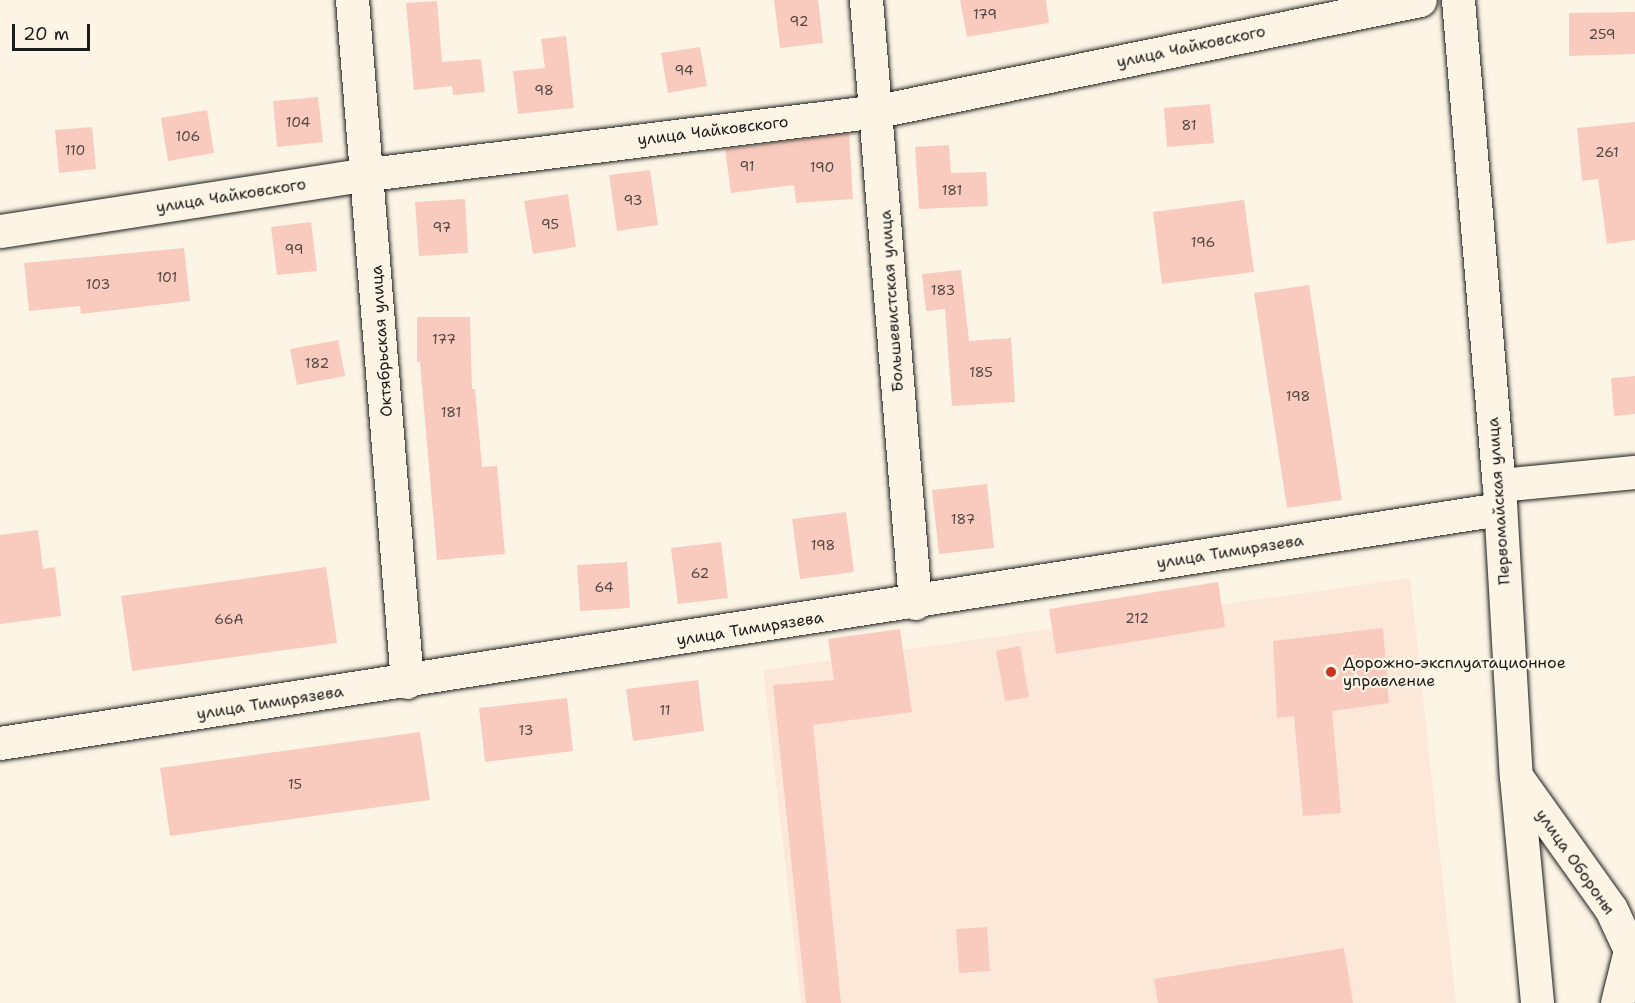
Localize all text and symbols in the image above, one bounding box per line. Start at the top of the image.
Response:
house number: 179 [973,6,997,22]
scale bar [15,12,93,50]
house number: 92 [790,13,808,29]
text: 20 m [23,22,69,46]
street label: улица Чайковского [1115,22,1267,72]
house number: 259 [1588,26,1616,42]
house number: 94 [674,62,694,78]
house number: 98 [534,82,554,98]
street label: улица Чайковского [637,112,789,150]
house number: 104 [286,114,310,130]
house number: 81 [1181,117,1197,133]
house number: 106 [176,128,200,144]
house number: 110 [65,142,85,158]
house number: 261 [1595,144,1619,160]
house number: 91 [739,158,755,174]
house number: 190 [810,159,834,175]
street label: улица Чайковского [155,175,307,217]
house number: 181 [942,182,962,198]
house number: 93 [624,192,642,208]
street label: Большевистская улица [876,209,908,393]
house number: 95 [541,216,559,232]
house number: 97 [433,219,451,235]
house number: 196 [1191,234,1215,250]
house number: 99 [284,241,304,257]
street label: Октябрьская улица [367,264,397,418]
house number: 101 [157,269,177,285]
house number: 103 [86,276,110,292]
house number: 183 [931,282,955,298]
house number: 177 [432,331,456,347]
house number: 182 [305,355,329,371]
house number: 185 [969,364,993,380]
house number: 198 [1286,388,1310,404]
house number: 181 [441,404,461,420]
street label: Первомайская улица [1484,417,1514,585]
house number: 187 [951,511,975,527]
street label: улица Тимирязева [1155,531,1305,573]
house number: 198 [811,537,835,553]
house number: 62 [691,565,709,581]
house number: 64 [594,579,614,595]
street label: улица Тимирязева [675,608,825,650]
house number: 212 [1125,610,1149,626]
house number: 66А [214,611,244,627]
place label: Дорожно-эксплуатационное управление [1343,653,1566,691]
marker: Дорожно-эксплуатационное управление [1324,665,1338,679]
street label: улица Тимирязева [195,682,345,724]
house number: 11 [659,702,671,718]
house number: 13 [519,722,533,738]
house number: 15 [288,776,302,792]
street label: улица Обороны [1531,806,1619,918]

